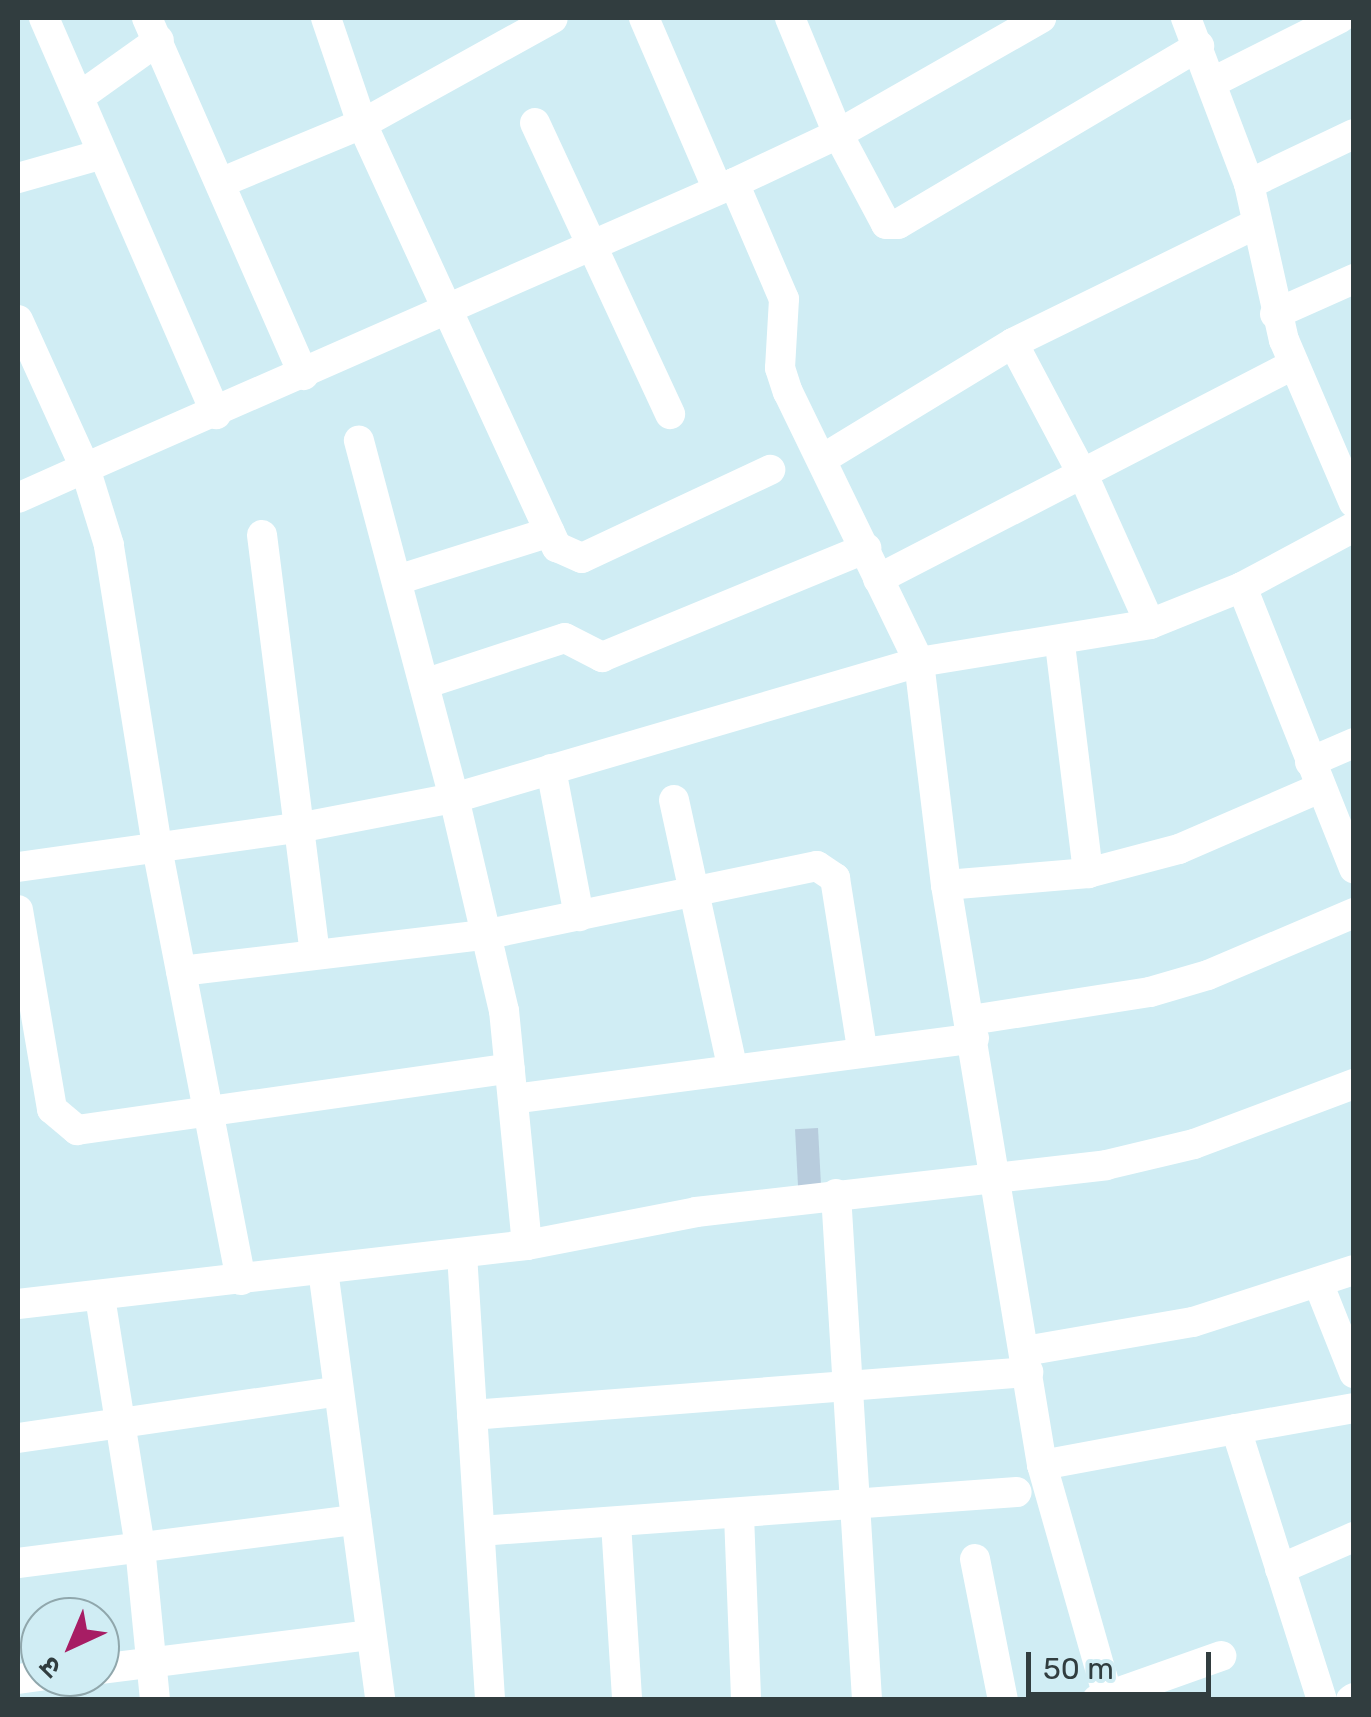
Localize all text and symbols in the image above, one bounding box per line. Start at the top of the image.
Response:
north arrow [20,1597,120,1697]
scale bar [1031,1632,1216,1694]
text: उ [33,1650,68,1685]
text: 50 m [1043,1651,1114,1687]

